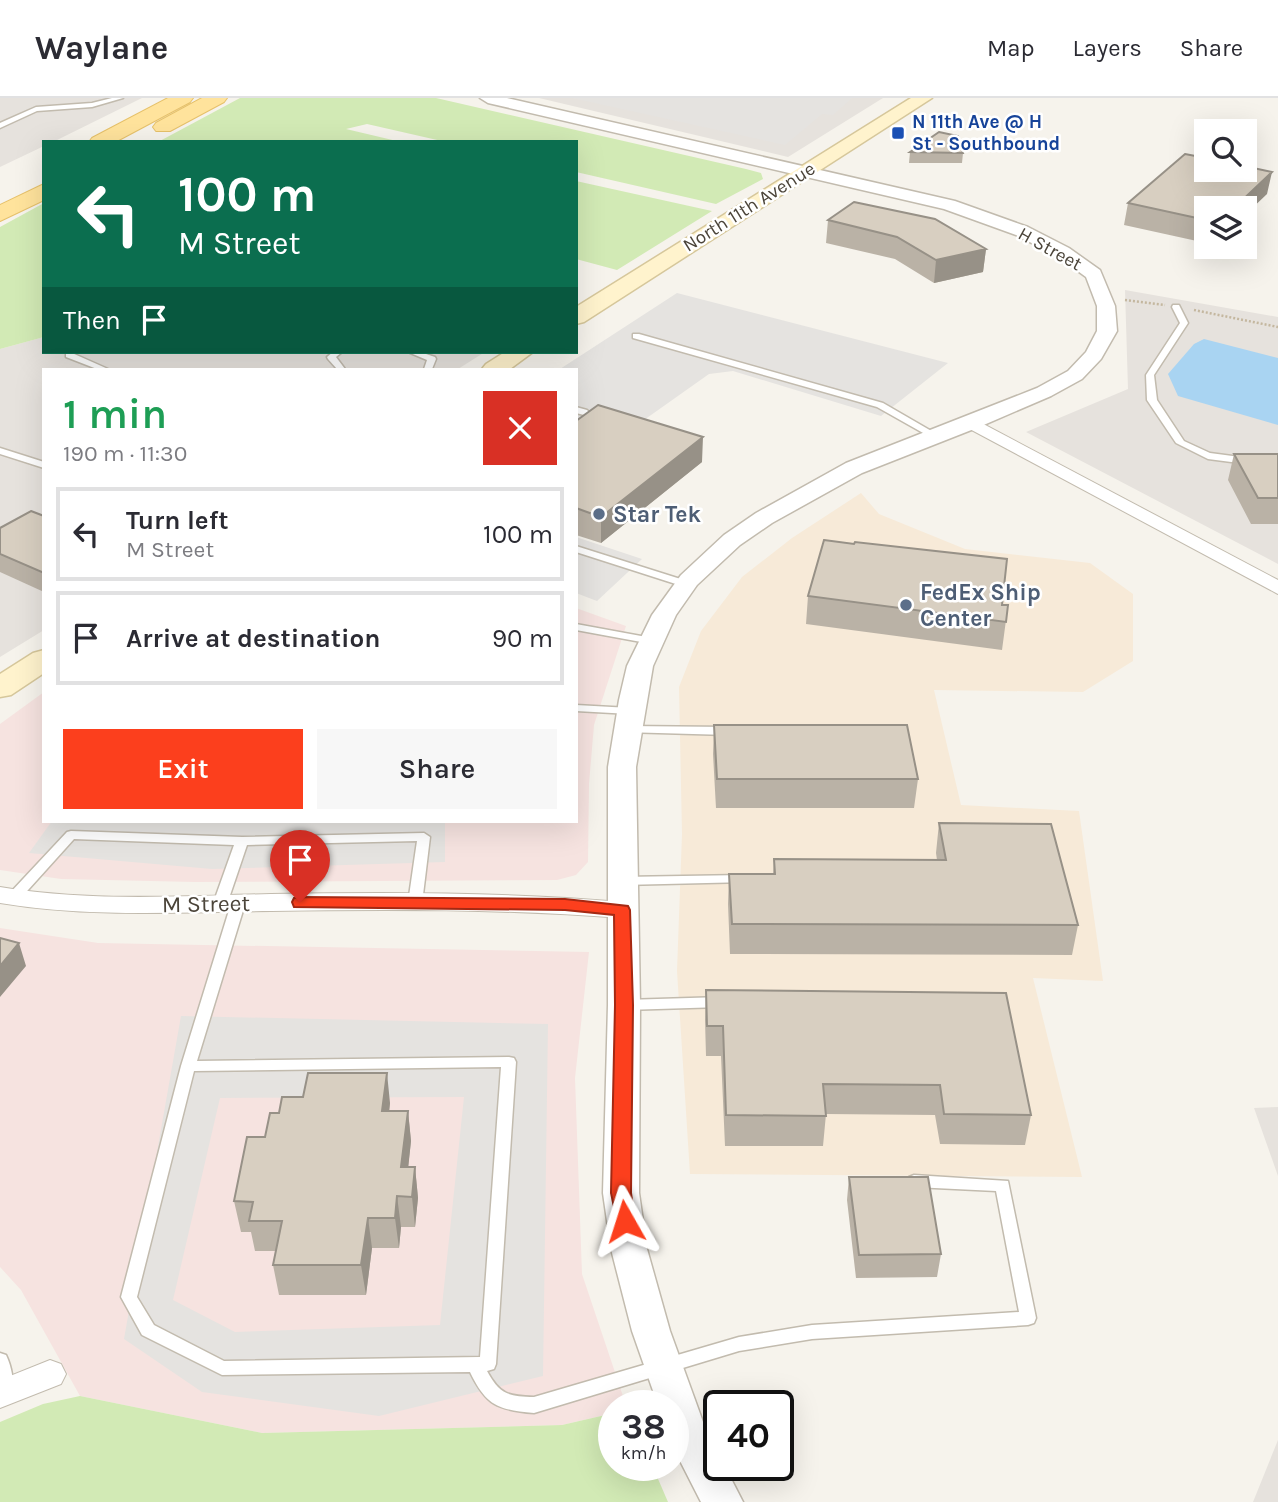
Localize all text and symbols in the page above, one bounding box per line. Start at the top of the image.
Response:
text: Waylane [35,29,168,67]
text: Map [987,34,1035,62]
text: Layers [1073,34,1142,62]
text: Share [1180,34,1243,62]
place label: N 11th Ave @ H St - Southbound [912,111,1060,155]
map controls [1194,119,1257,259]
button: search [1194,119,1257,182]
marker: N 11th Ave @ H St - Southbound [890,125,906,141]
street label: North 11th Avenue [679,158,819,256]
text: 100 m [178,166,316,223]
icon: left [63,168,154,259]
button: layers [1194,196,1257,259]
street label: H Street [1014,223,1086,275]
text: M Street [178,225,301,262]
icon: arrive [135,301,173,339]
text: Then [63,305,121,336]
text: 1 min [63,389,167,439]
button: close [483,391,557,465]
text: 190 m · 11:30 [63,440,187,467]
place label: Star Tek [613,501,702,528]
text: Turn left [126,505,228,536]
marker: Star Tek [591,506,607,522]
icon: left [67,515,105,553]
text: 100 m [483,519,553,550]
text: M Street [126,536,214,563]
place label: FedEx Ship Center [920,579,1041,632]
marker: FedEx Ship Center [898,597,914,613]
icon: arrive [67,619,105,657]
text: Arrive at destination [126,623,380,654]
text: 90 m [492,623,553,654]
button: Exit [63,729,303,809]
button: Share [317,729,557,809]
pin [270,830,330,902]
icon: arrive [281,841,319,879]
street label: M Street [162,890,251,918]
position arrow [588,1184,662,1258]
speed limit sign: 40 [703,1390,794,1481]
text: 38 [621,1406,666,1447]
text: km/h [621,1442,666,1464]

